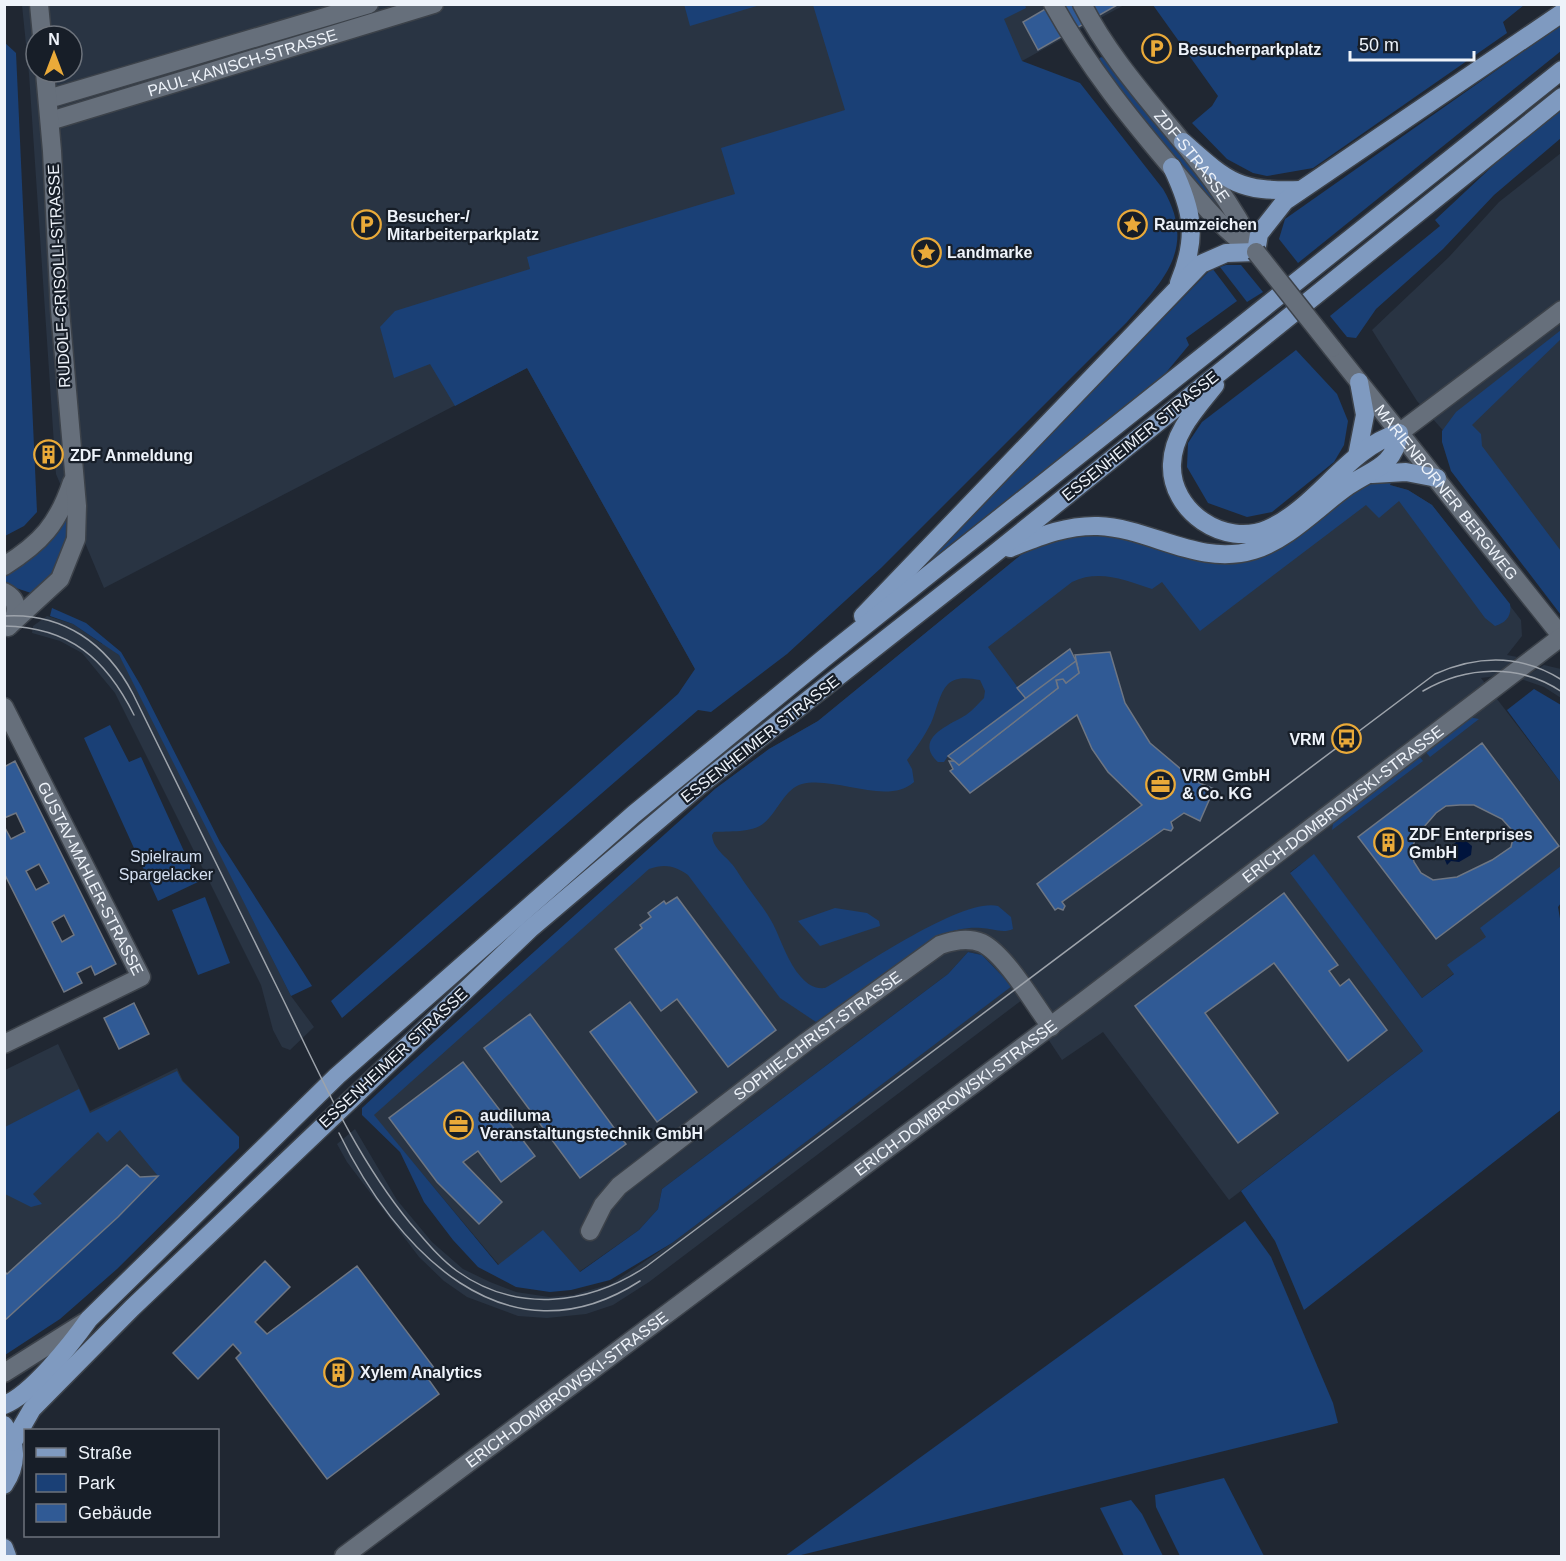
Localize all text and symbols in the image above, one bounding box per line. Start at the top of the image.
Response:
north arrow [24,24,84,84]
scale bar [1350,24,1474,62]
street label: PAUL-KANISCH-STRASSE [146,26,339,99]
text: N [48,31,60,48]
parking icon: Besucherparkplatz [1141,33,1173,65]
text: 50 m [1359,35,1399,55]
place label: Besucherparkplatz [1178,41,1321,58]
street label: ZDF-STRASSE [1151,107,1233,205]
street label: RUDOLF-CRISOLLI-STRASSE [45,164,73,388]
place label: Besucher-/ Mitarbeiterparkplatz [387,208,539,243]
place icon: Raumzeichen [1117,208,1149,240]
parking icon: Besucher-/ Mitarbeiterparkplatz [350,209,382,241]
place label: Raumzeichen [1154,216,1257,233]
place icon: Landmarke [910,236,942,268]
place label: Landmarke [947,244,1032,261]
street label: ESSENHEIMER STRASSE [1059,368,1221,504]
street label: MARIENBORNER BERGWEG [1372,401,1521,583]
building icon: ZDF Anmeldung [33,439,65,471]
place label: ZDF Anmeldung [70,447,193,464]
street label: ESSENHEIMER STRASSE [678,672,842,806]
street label: ERICH-DOMBROWSKI-STRASSE [1239,722,1446,886]
bus stop icon: VRM [1330,723,1362,755]
place label: VRM [1289,731,1325,748]
place label: VRM GmbH & Co. KG [1182,767,1270,802]
office icon: VRM GmbH & Co. KG [1145,768,1177,800]
street label: GUSTAV-MAHLER-STRASSE [35,779,147,978]
place label: ZDF Enterprises GmbH [1409,826,1533,861]
building icon: ZDF Enterprises GmbH [1372,827,1404,859]
park label: Spielraum Spargelacker [119,848,214,883]
street label: SOPHIE-CHRIST-STRASSE [730,967,904,1103]
street label: ESSENHEIMER STRASSE [316,985,470,1131]
street label: ERICH-DOMBROWSKI-STRASSE [851,1016,1060,1179]
place label: audiluma Veranstaltungstechnik GmbH [480,1107,703,1142]
office icon: audiluma Veranstaltungstechnik GmbH [443,1108,475,1140]
street label: ERICH-DOMBROWSKI-STRASSE [462,1308,671,1470]
building icon: Xylem Analytics [323,1356,355,1388]
place label: Xylem Analytics [360,1364,482,1381]
legend [24,1429,219,1537]
text: Straße [78,1443,132,1463]
text: Park [78,1473,116,1493]
text: Gebäude [78,1503,152,1523]

